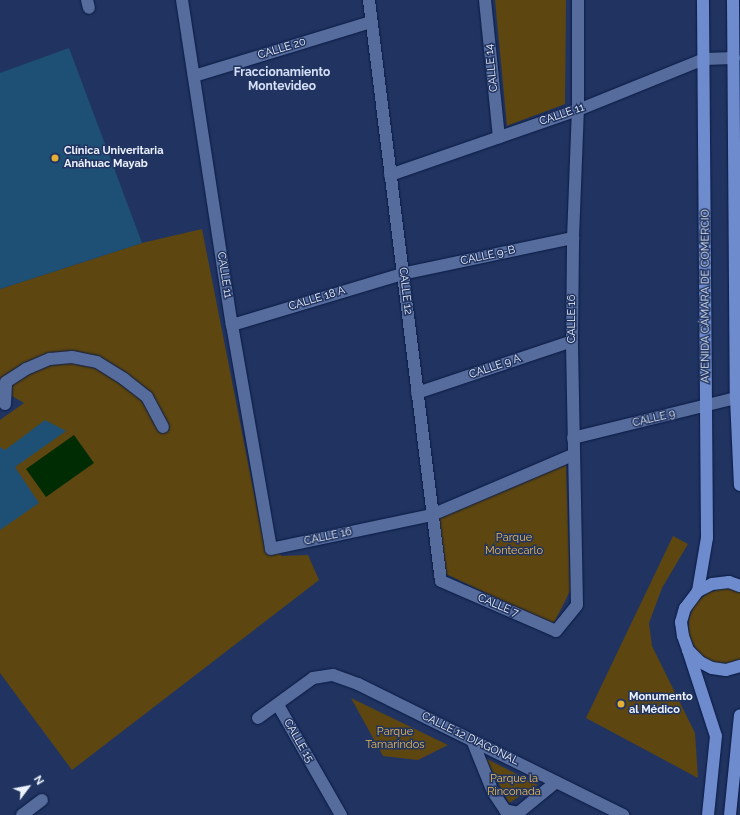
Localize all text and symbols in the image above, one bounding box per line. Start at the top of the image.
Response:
street label: CALLE 20 [256,35,308,63]
street label: CALLE 14 [483,43,501,93]
district label: Fraccionamiento Montevideo [234,66,330,94]
street label: CALLE 11 [538,101,586,129]
place label: Clínica Univeritaria Anáhuac Mayab [64,145,163,171]
marker: Clínica Univeritaria Anáhuac Mayab [49,152,61,164]
street label: AVENIDA CÁMARA DE COMERCIO [699,209,713,383]
street label: CALLE 9-B [459,244,517,268]
street label: CALLE 11 [214,251,234,299]
street label: CALLE 12 [396,267,414,315]
street label: CALLE 18 A [287,284,347,314]
street label: CALLE 16 [565,295,579,343]
street label: CALLE 9 A [467,352,523,382]
street label: CALLE 9 [631,408,677,430]
street label: CALLE 16 [303,525,353,549]
park label: Parque Montecarlo [485,532,543,558]
street label: CALLE 7 [476,592,520,620]
place label: Monumento al Médico [629,691,693,717]
marker: Monumento al Médico [616,699,626,709]
street label: CALLE 12 DIAGONAL [419,710,521,768]
street label: CALLE 15 [280,717,316,765]
park label: Parque Tamarindos [365,726,425,752]
north arrow [8,767,48,807]
text: N [31,773,46,787]
park label: Parque la Rinconada [487,773,541,799]

